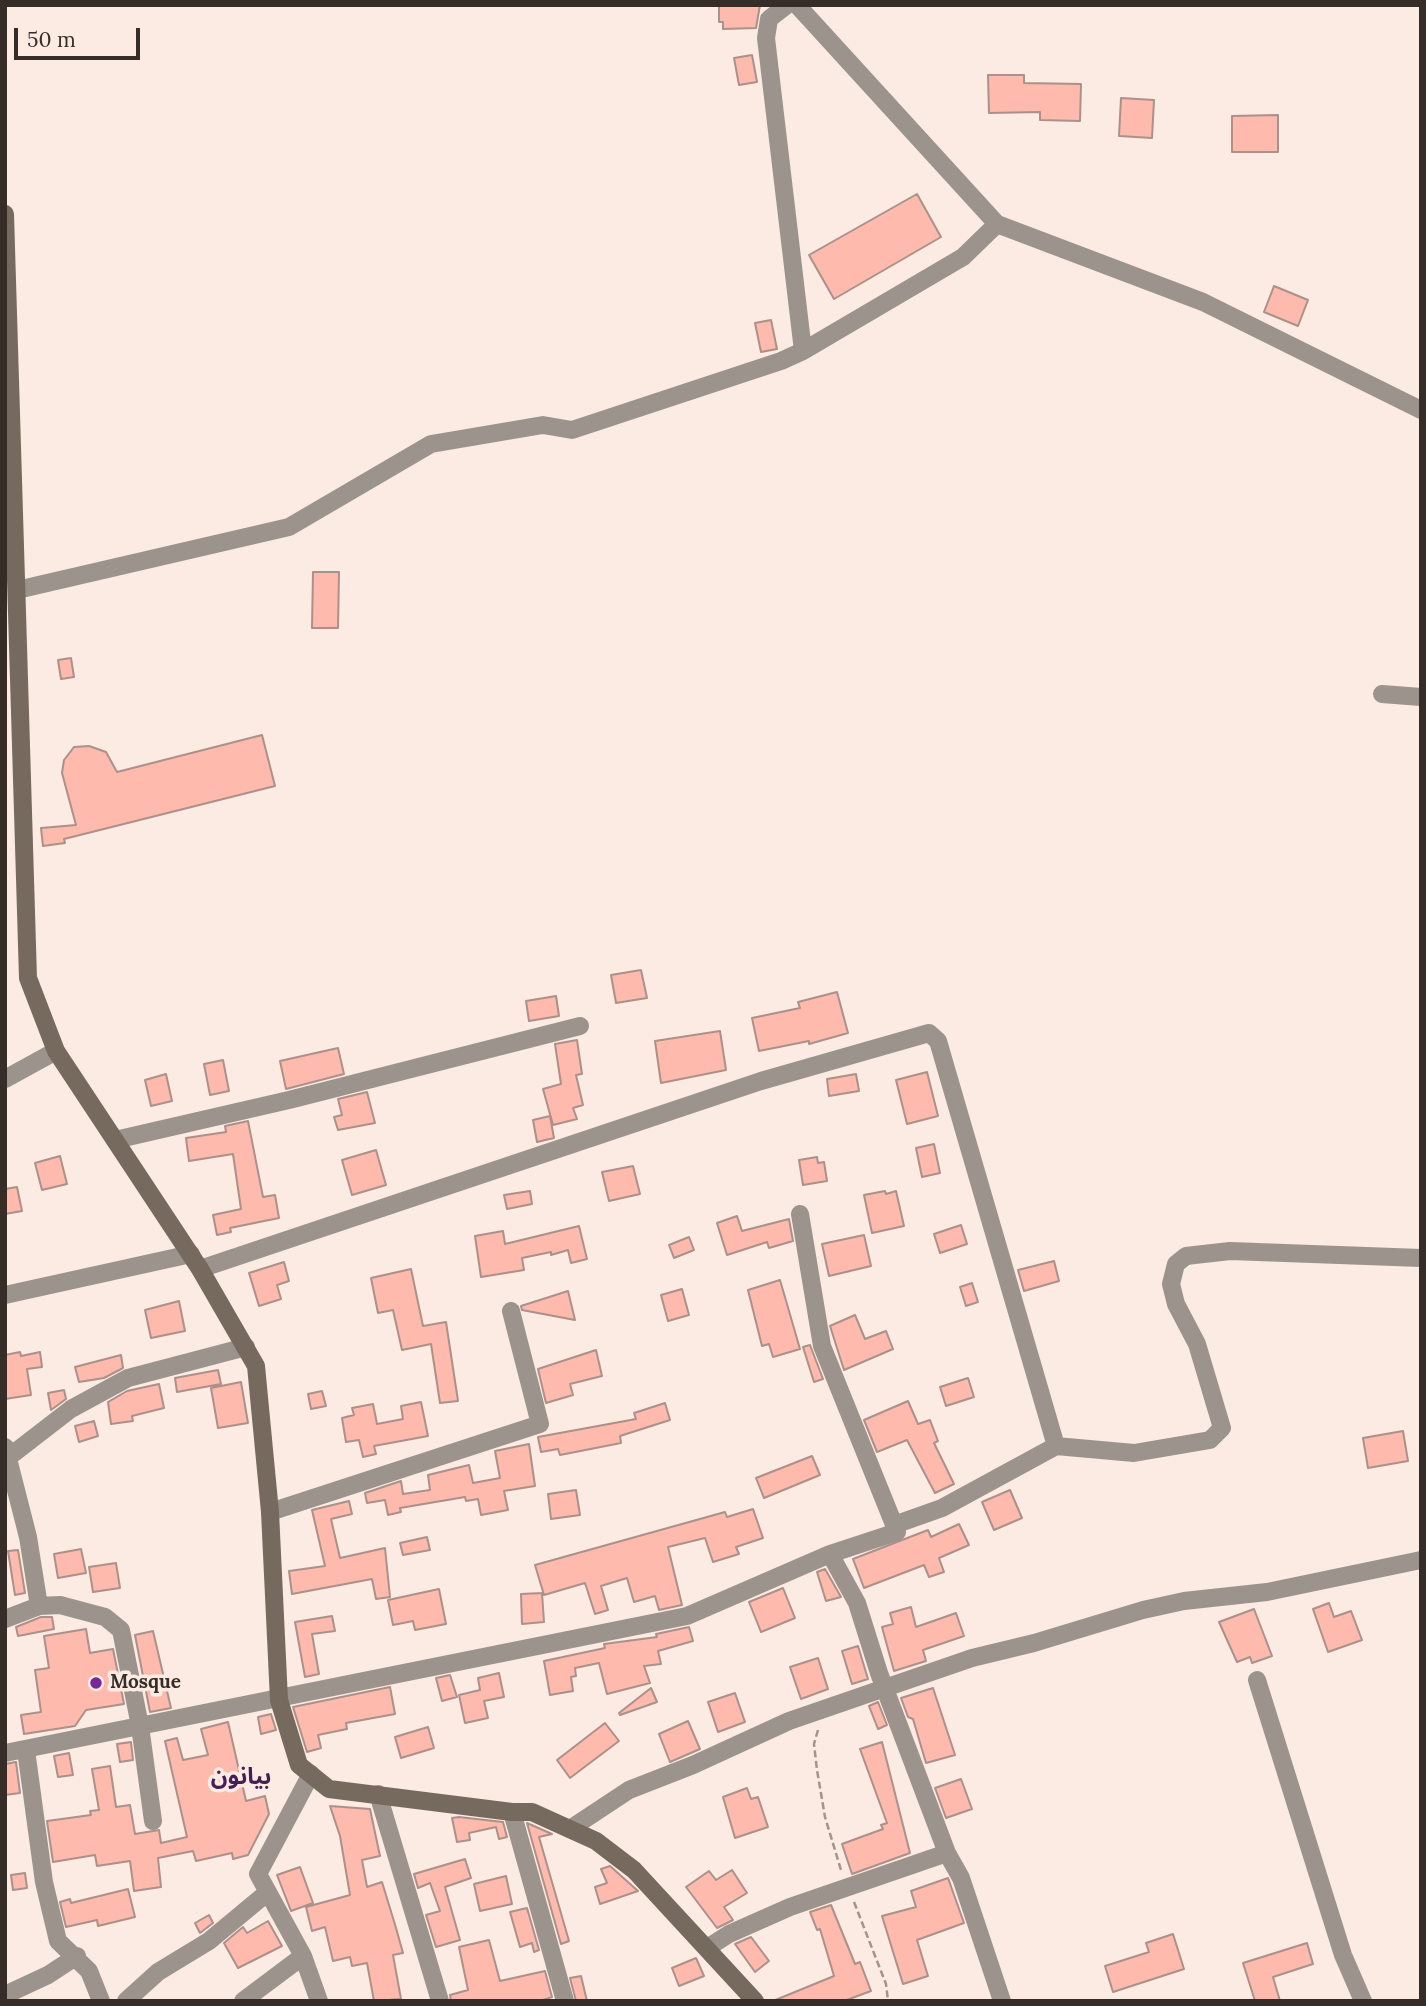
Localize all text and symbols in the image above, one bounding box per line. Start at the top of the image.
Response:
scale bar [18,14,144,58]
text: 50 m [27,26,76,53]
place label: Mosque [110,1672,181,1694]
marker: Mosque [88,1675,104,1691]
district label: بيانون [211,1763,271,1791]

